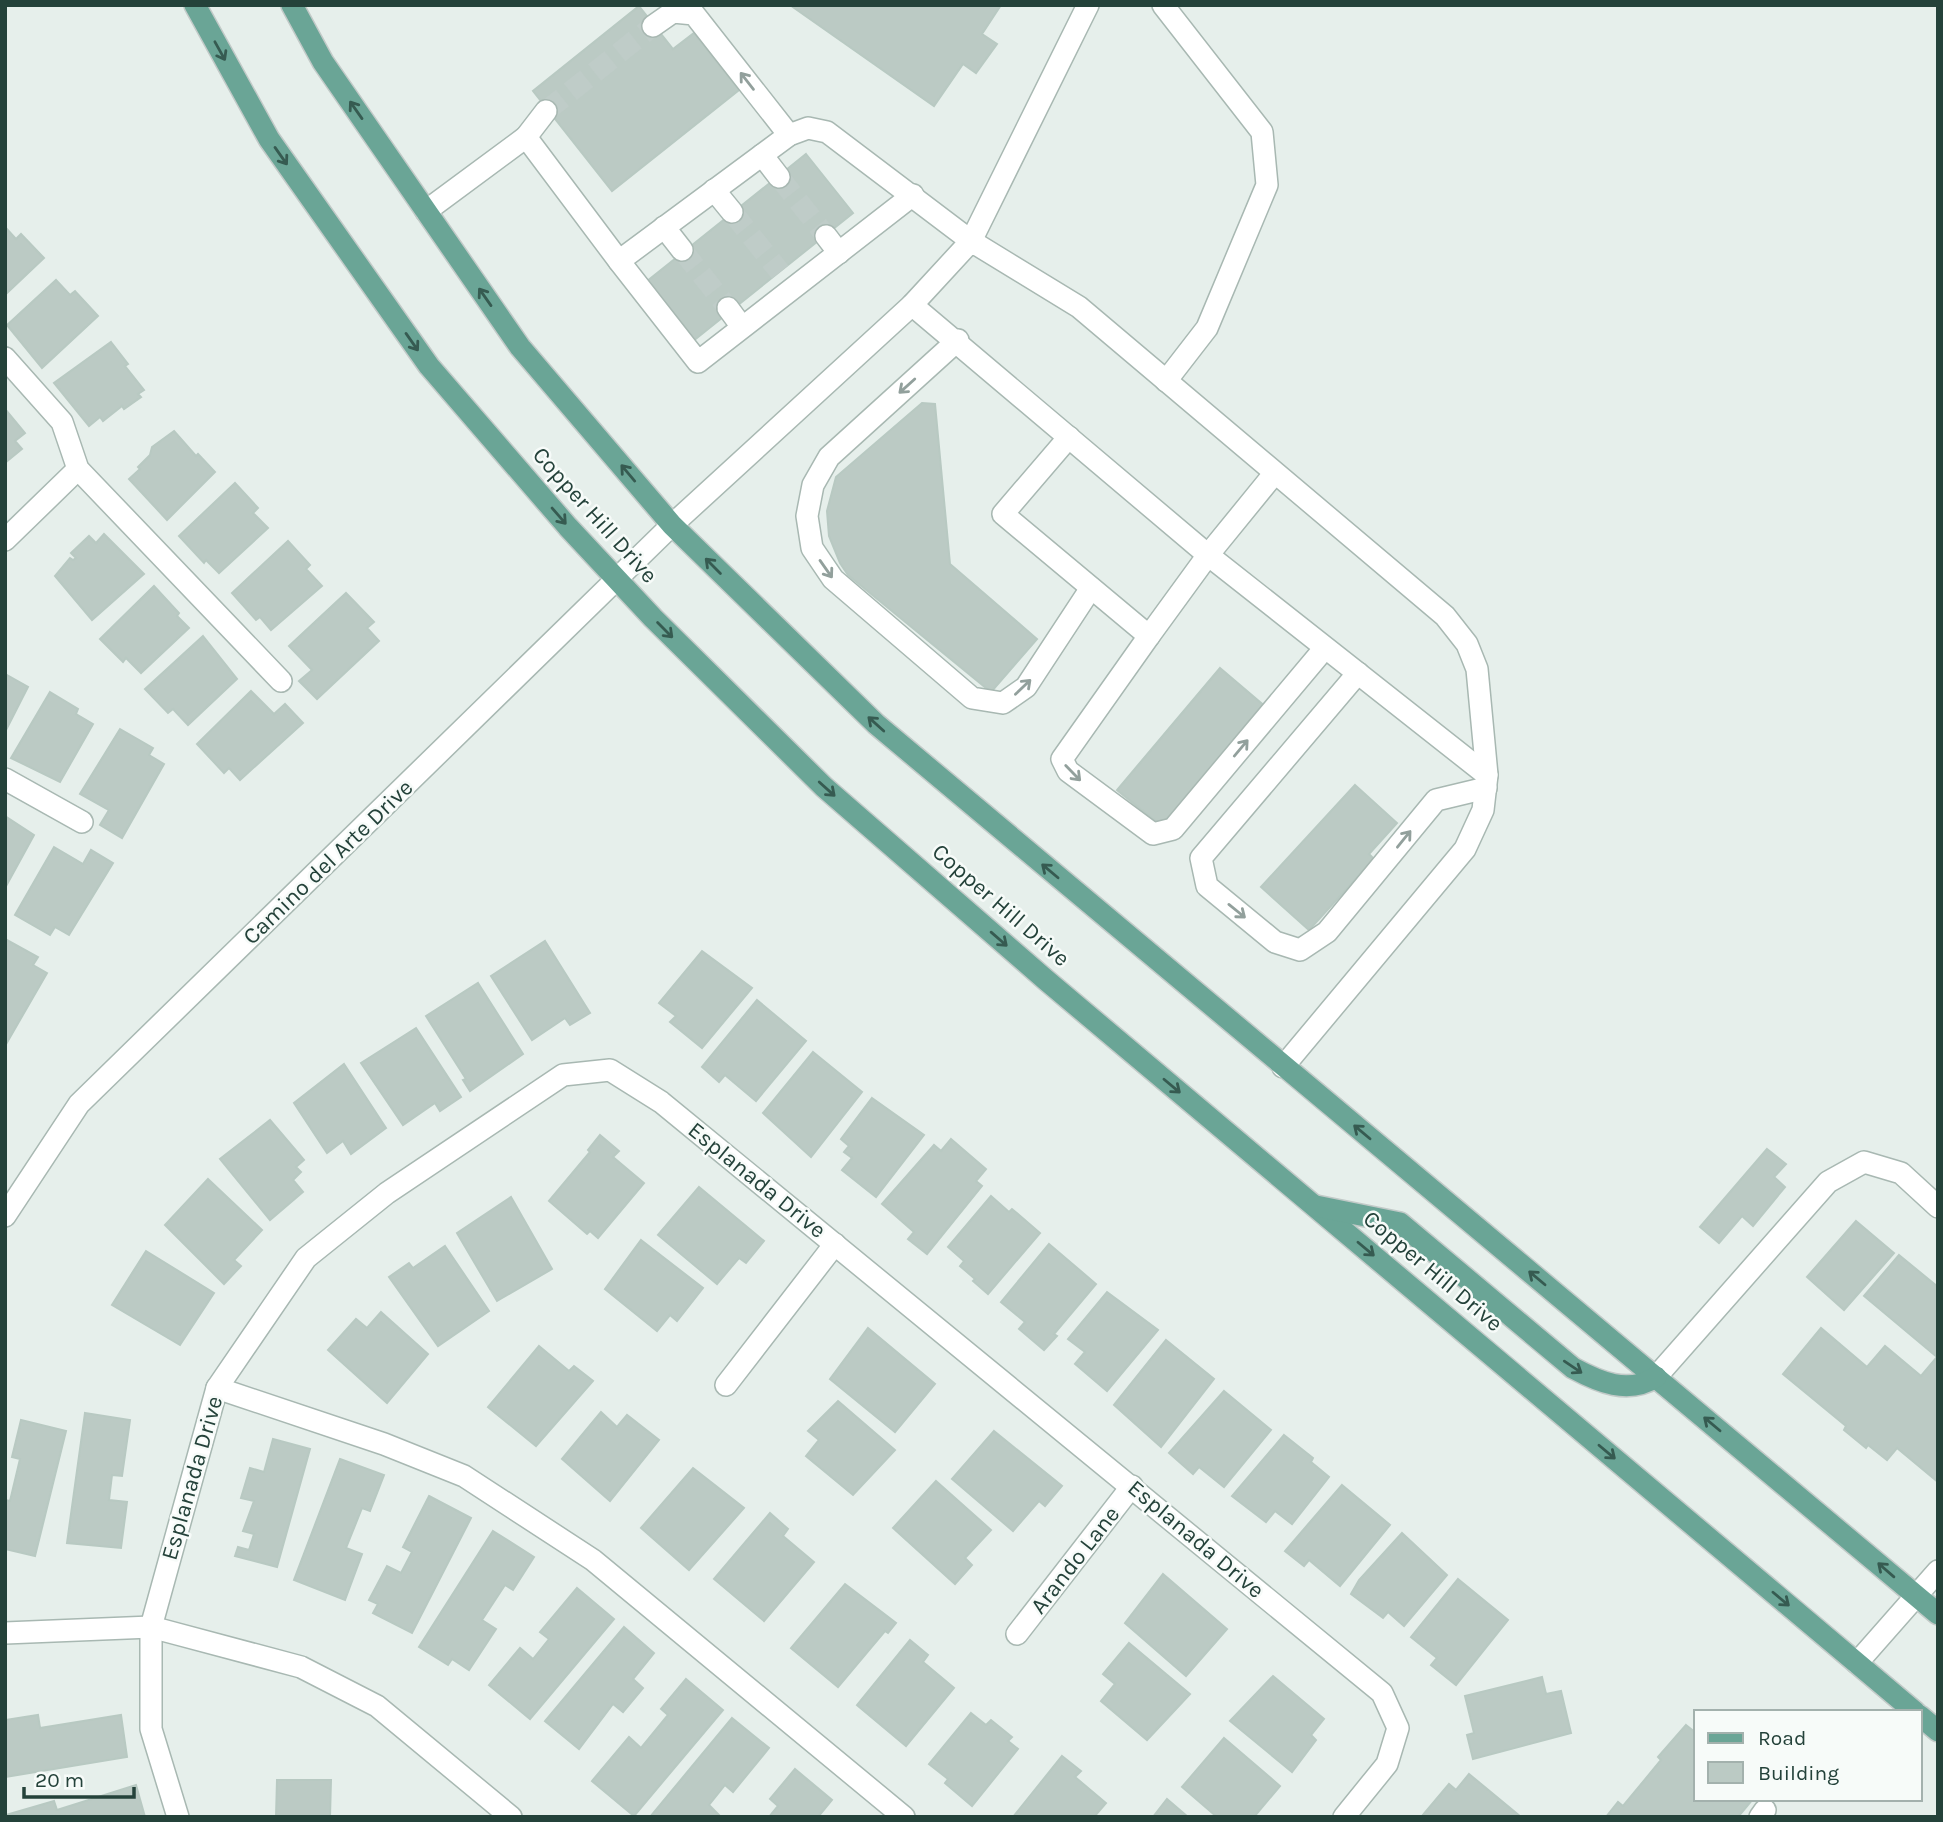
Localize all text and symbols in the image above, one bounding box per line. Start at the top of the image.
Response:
one-way arrow [213,41,227,61]
one-way arrow [739,72,754,91]
one-way arrow [349,101,363,120]
one-way arrow [274,146,288,165]
one-way arrow [478,288,492,307]
one-way arrow [405,332,419,351]
one-way arrow [899,378,916,395]
street label: Copper Hill Drive [527,442,663,588]
one-way arrow [620,465,636,483]
one-way arrow [551,506,567,524]
one-way arrow [705,557,722,574]
one-way arrow [819,559,833,579]
one-way arrow [656,621,673,638]
one-way arrow [1014,679,1032,695]
one-way arrow [867,716,885,732]
one-way arrow [1233,739,1249,757]
one-way arrow [1064,764,1081,781]
street label: Camino del Arte Drive [237,774,419,950]
one-way arrow [818,781,835,798]
one-way arrow [1396,830,1411,848]
street label: Copper Hill Drive [927,838,1075,972]
one-way arrow [1041,863,1059,879]
one-way arrow [1228,904,1246,919]
one-way arrow [990,931,1008,947]
one-way arrow [1163,1078,1181,1094]
street label: Esplanada Drive [683,1116,831,1244]
one-way arrow [1354,1125,1372,1140]
street label: Copper Hill Drive [1358,1205,1508,1337]
one-way arrow [1357,1242,1375,1257]
one-way arrow [1528,1270,1546,1286]
one-way arrow [1563,1360,1582,1374]
street label: Esplanada Drive [156,1393,228,1563]
one-way arrow [1703,1416,1721,1432]
one-way arrow [1598,1444,1616,1460]
street label: Esplanada Drive [1122,1474,1270,1604]
street label: Arando Lane [1025,1501,1125,1619]
one-way arrow [1877,1562,1895,1578]
one-way arrow [1772,1591,1790,1607]
legend [1694,1710,1922,1801]
text: Road [1758,1726,1806,1750]
scale bar [24,1756,135,1800]
text: Building [1758,1761,1839,1785]
text: 20 m [35,1768,84,1792]

